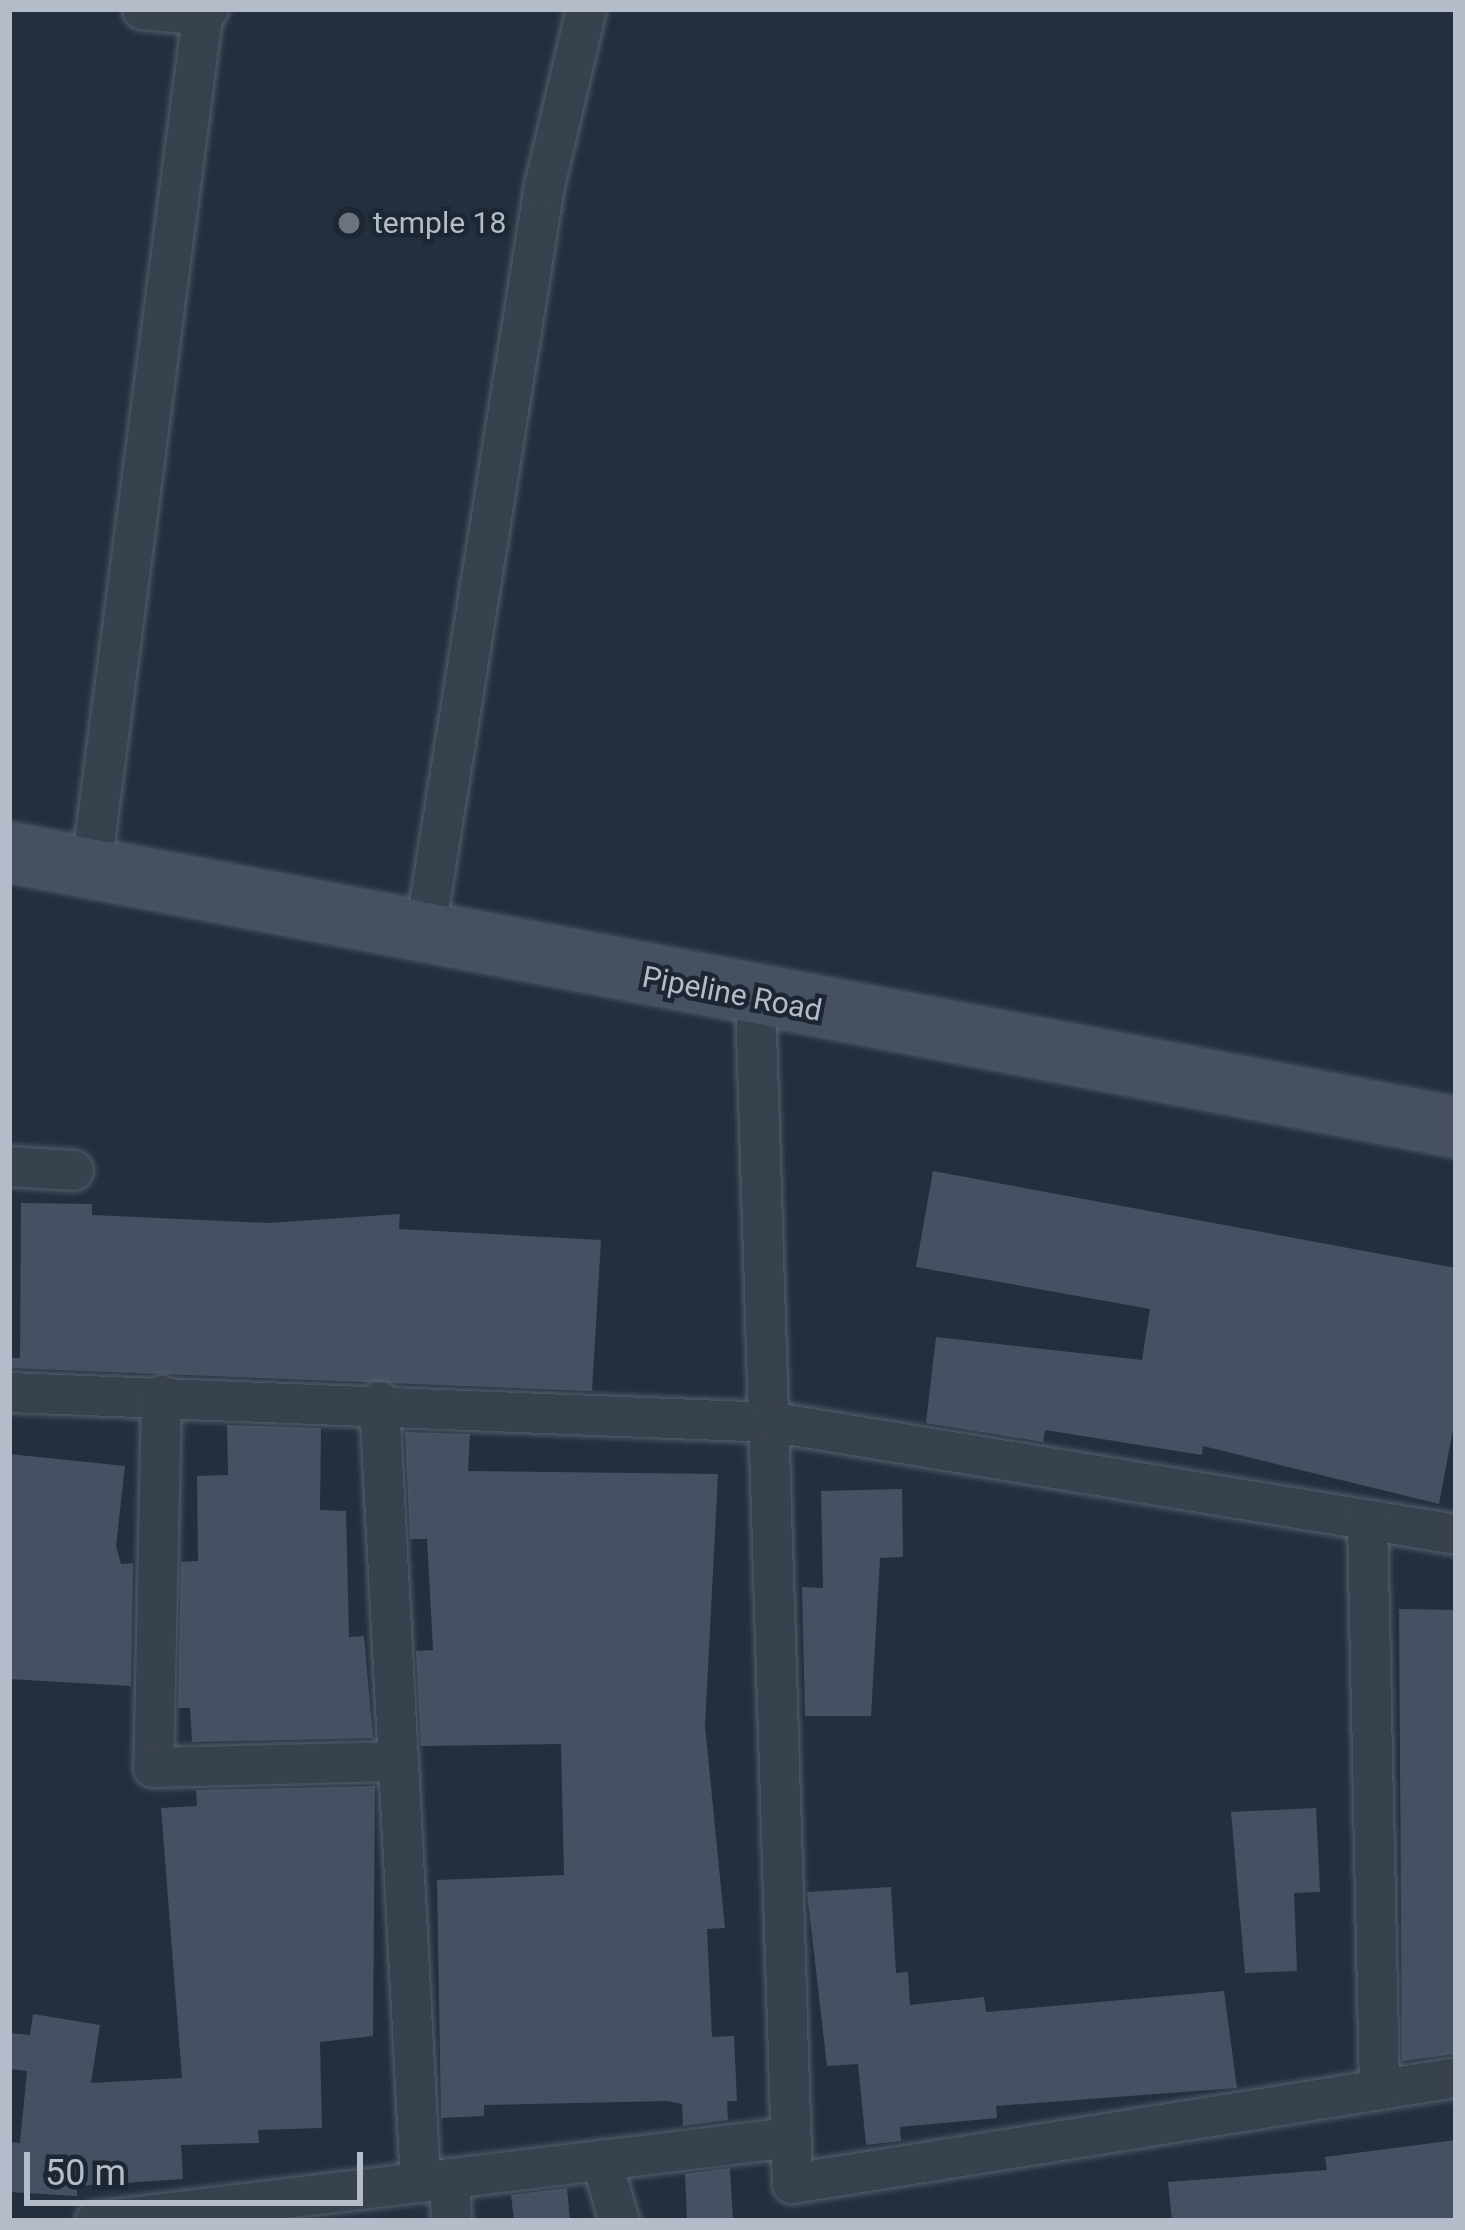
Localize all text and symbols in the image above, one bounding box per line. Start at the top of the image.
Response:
place label: temple 18 [373,205,506,241]
marker: temple 18 [336,210,362,236]
street label: Pipeline Road [639,959,825,1029]
scale bar [30,2128,369,2202]
text: 50 m [45,2152,126,2194]

